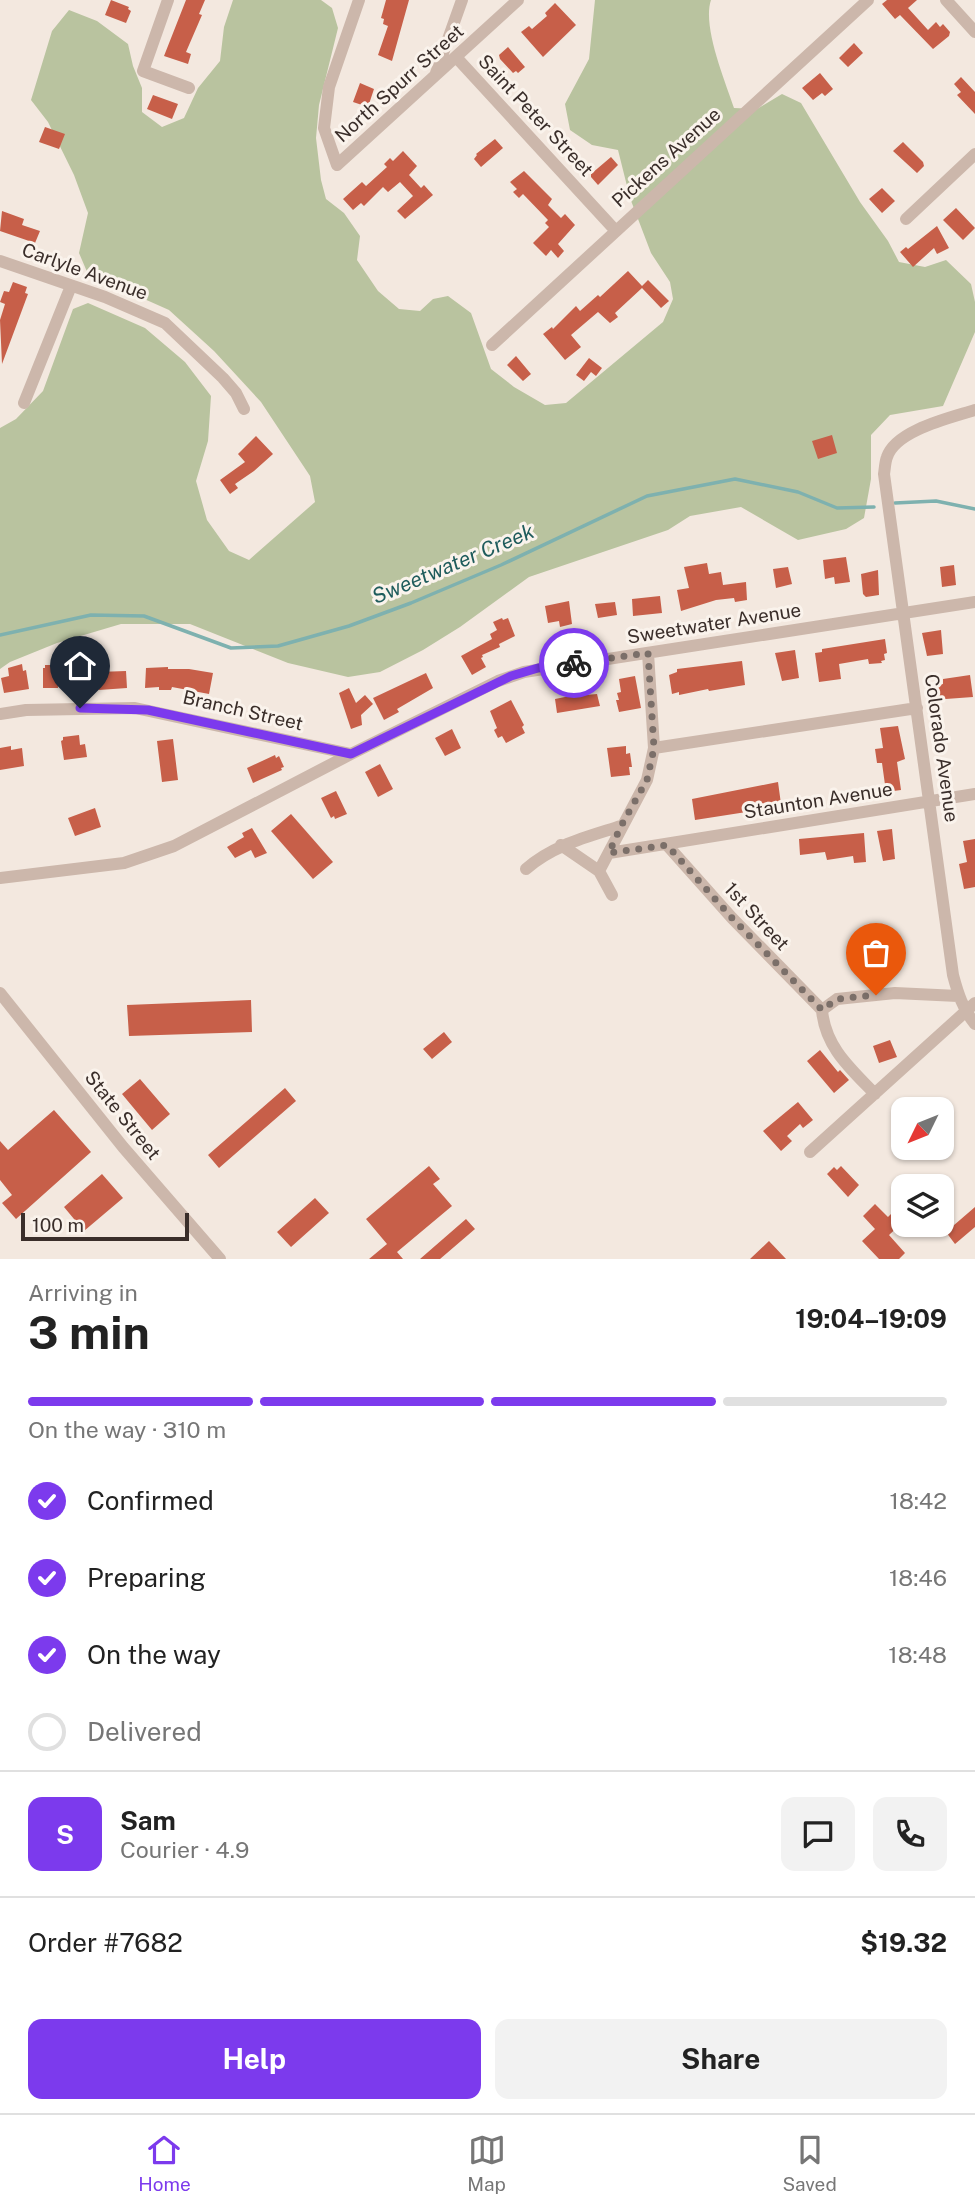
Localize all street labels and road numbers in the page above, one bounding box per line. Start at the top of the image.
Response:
street label: North Spurr Street [330,20,468,146]
street label: Saint Peter Street [474,50,598,180]
street label: Pickens Avenue [607,103,725,211]
street label: Carlyle Avenue [19,238,151,304]
street label: Sweetwater Avenue [625,598,803,648]
street label: Colorado Avenue [921,673,963,823]
street label: Branch Street [181,685,305,735]
street label: Staunton Avenue [742,777,894,823]
street label: 1st Street [720,878,794,954]
street label: State Street [81,1066,165,1164]

